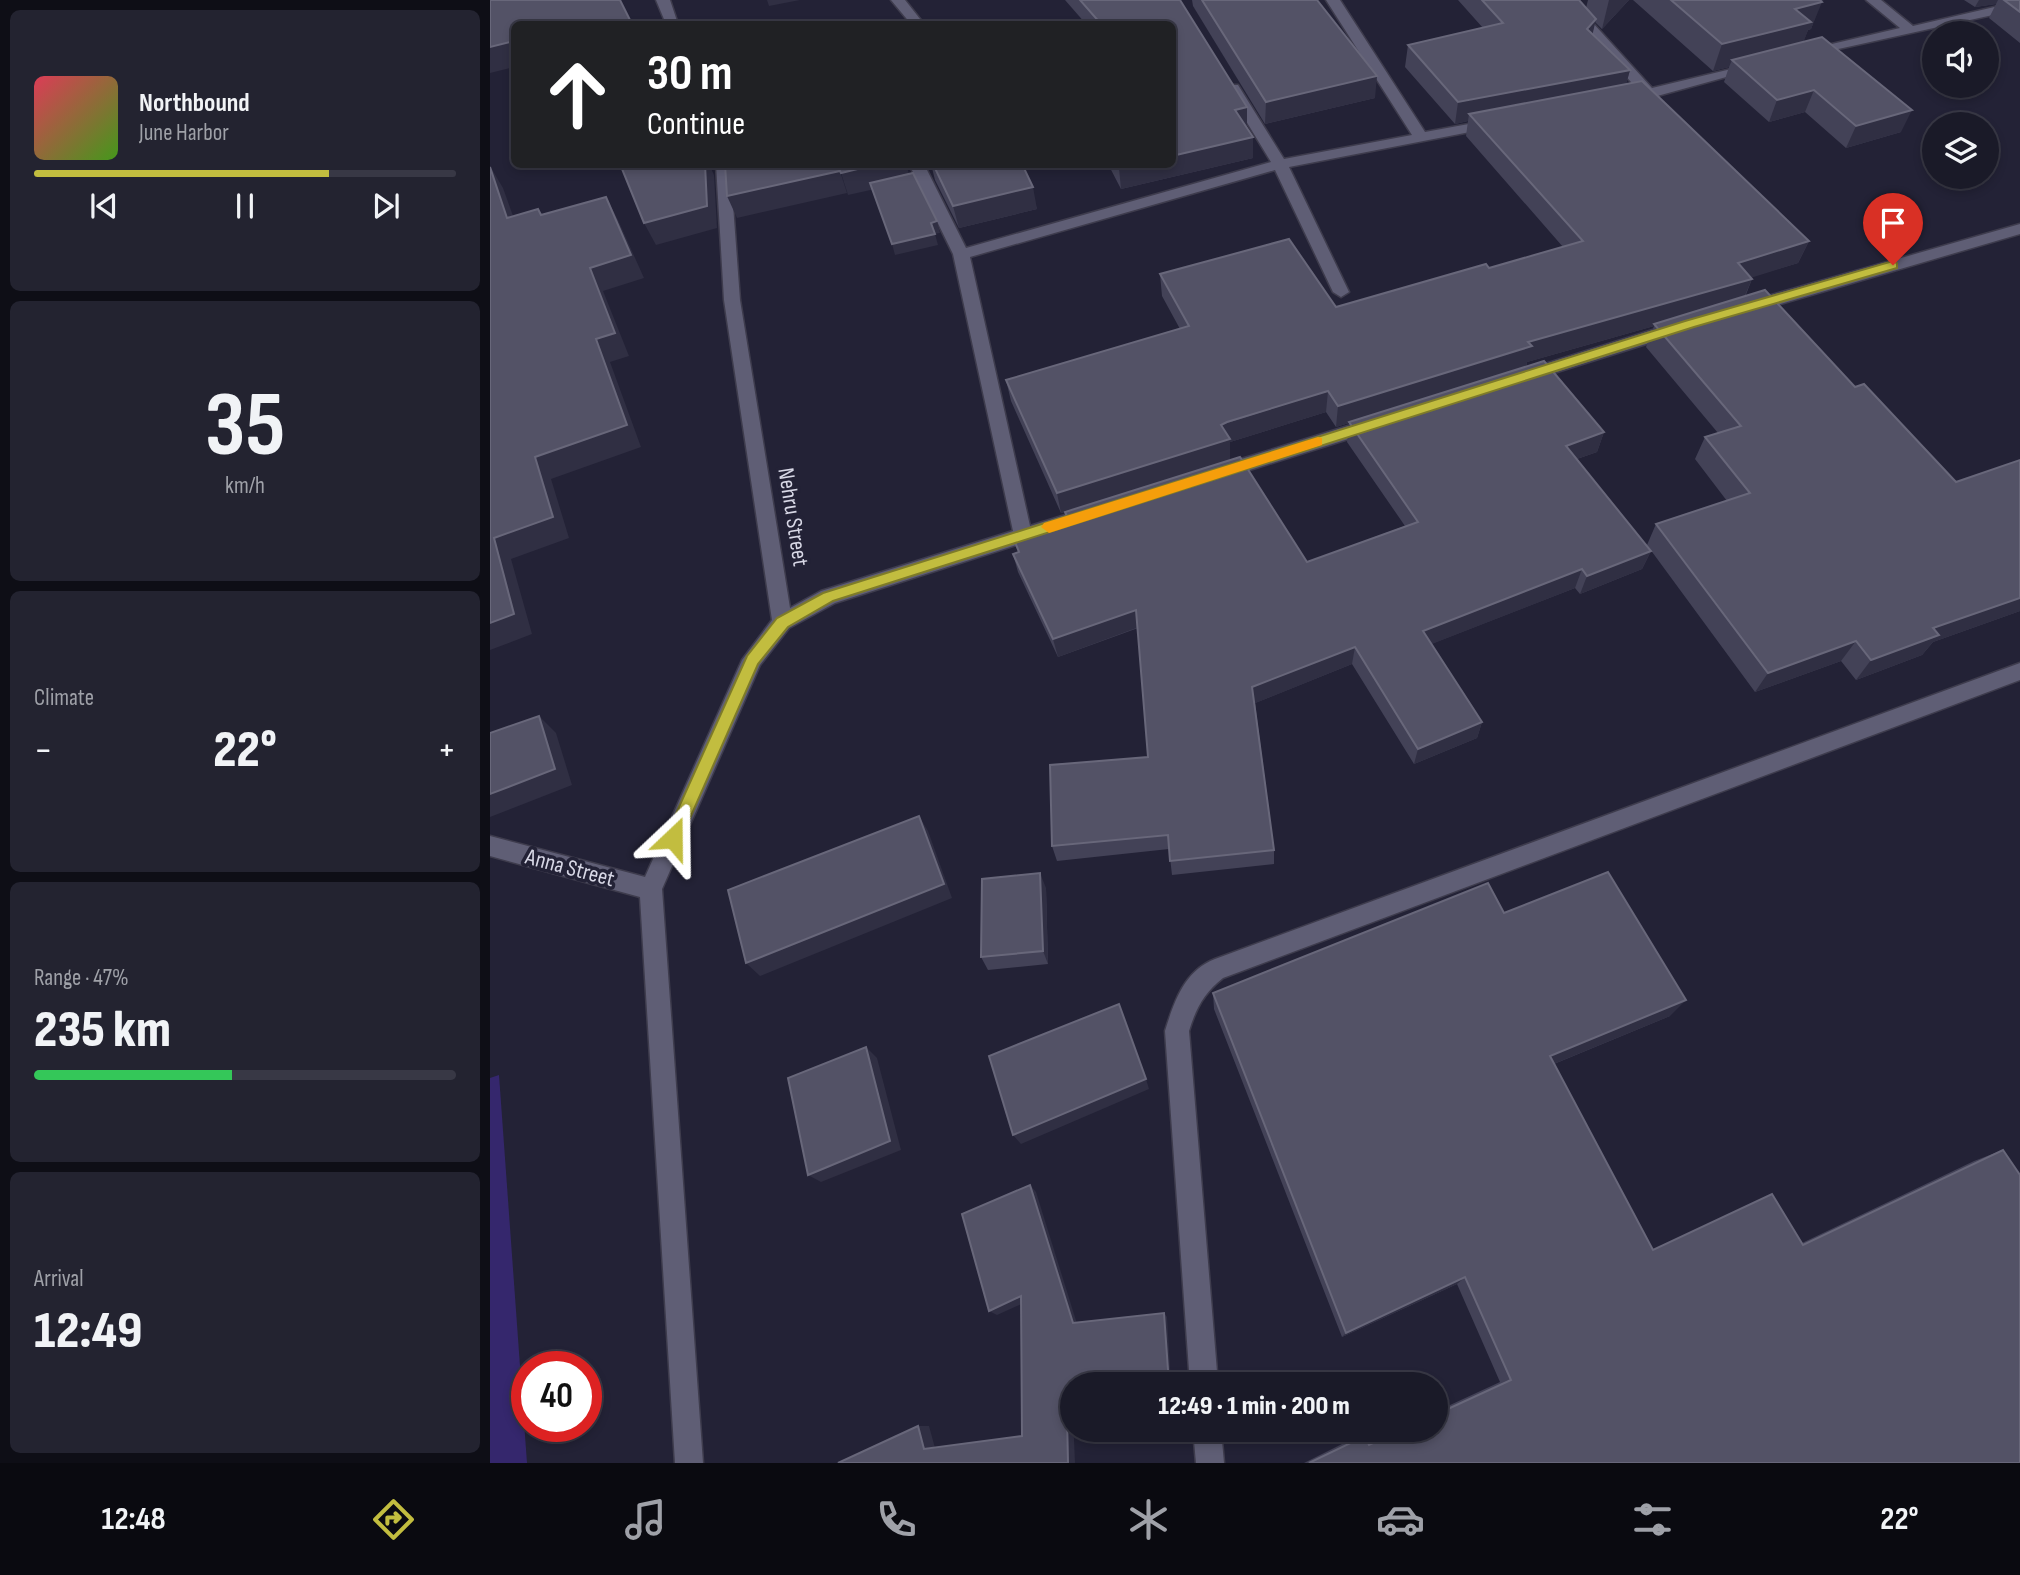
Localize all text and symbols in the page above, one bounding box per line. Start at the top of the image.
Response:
map controls [1922,21,1999,189]
button: sound [1922,21,1999,98]
text: 30 m [647,45,732,104]
icon: ahead [532,49,623,140]
text: Northbound [139,88,250,119]
text: Continue [647,105,745,144]
button: layers [1922,112,1999,189]
text: June Harbor [139,119,229,147]
icon: previous [85,187,123,225]
icon: pause [226,187,264,225]
icon: next [367,187,405,225]
pin [1863,193,1923,265]
icon: arrive [1874,204,1912,242]
text: 35 [205,372,285,481]
street label: Nehru Street [771,466,815,568]
text: km/h [225,472,265,500]
text: Climate [34,684,94,712]
text: 22° [213,719,277,782]
text: − [34,728,53,773]
text: + [437,728,456,773]
position arrow [636,801,710,875]
street label: Anna Street [521,842,618,893]
text: Range · 47% [34,964,129,992]
text: 235 km [34,999,171,1062]
text: Arrival [34,1265,83,1293]
text: 12:49 [34,1300,142,1363]
speed limit sign: 40 [511,1351,602,1442]
text: 12:49 · 1 min · 200 m [1158,1391,1350,1422]
icon: directions [369,1495,418,1544]
icon: music [621,1495,670,1544]
icon: phone [872,1495,921,1544]
icon: climate [1124,1495,1173,1544]
icon: car [1376,1495,1425,1544]
icon: filters [1628,1495,1677,1544]
text: 12:48 [101,1500,166,1539]
text: 22° [1880,1500,1919,1539]

